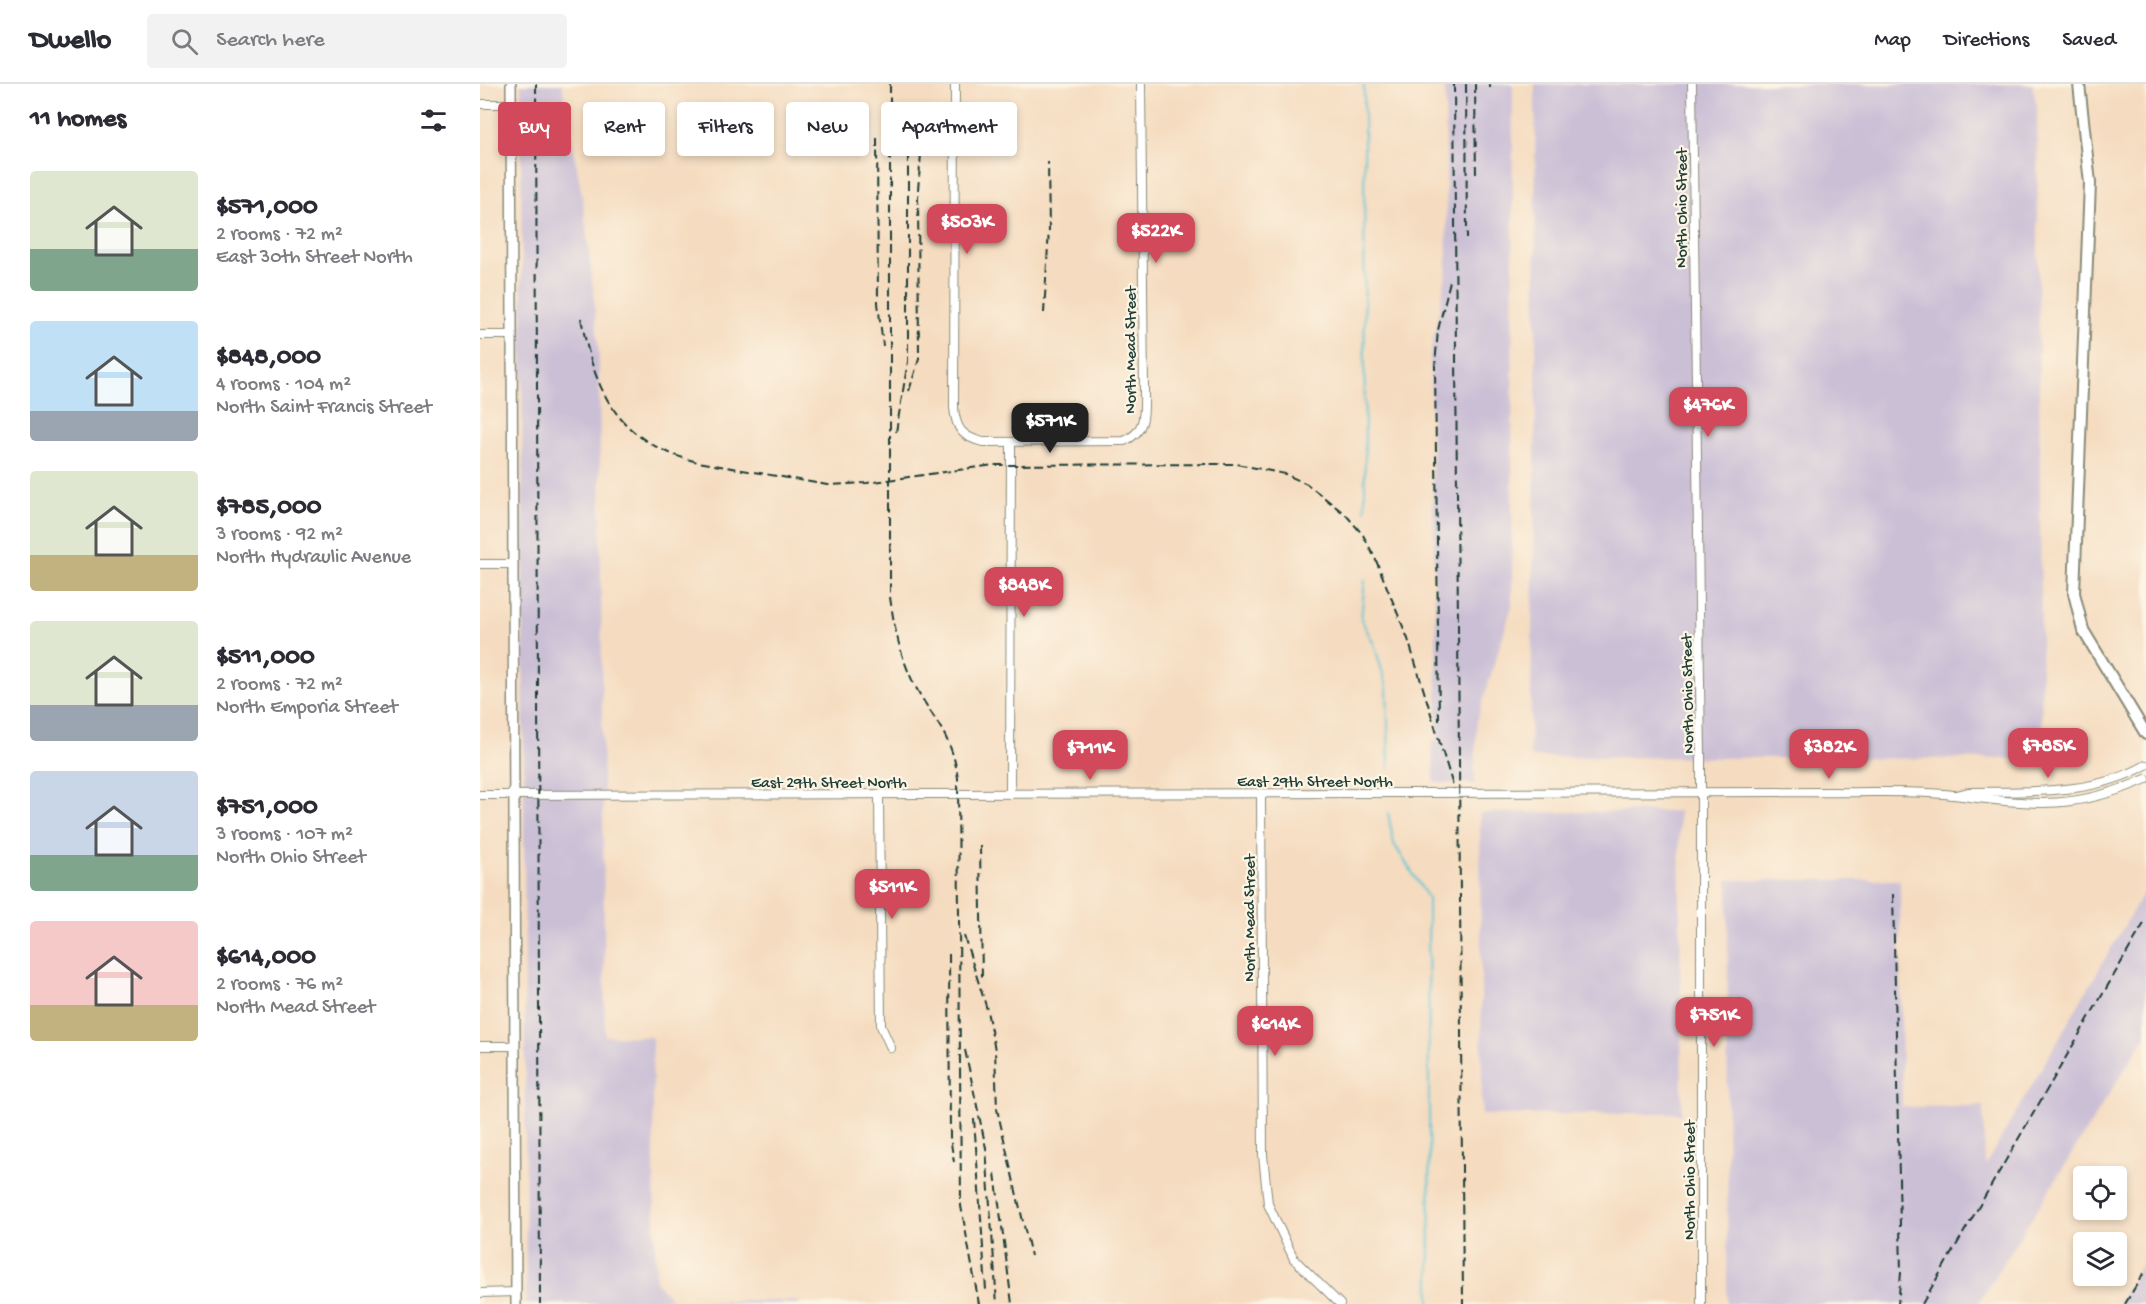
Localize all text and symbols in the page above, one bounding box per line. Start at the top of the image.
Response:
search box [147,14,567,68]
text: Dwello [30,25,111,58]
icon: search [168,25,201,58]
text: Search here [216,28,325,54]
text: Map [1874,29,1911,54]
text: Directions [1944,29,2029,54]
text: Saved [2062,29,2116,54]
chip: Buy [498,102,571,156]
chip: Rent [583,102,665,156]
chip: Filters [677,102,774,156]
chip: New [786,102,869,156]
chip: Apartment [881,102,1017,156]
icon: filters [417,104,450,137]
text: 11 homes [30,105,126,136]
street label: North Ohio Street [1674,147,1693,268]
text: $571,000 [216,193,318,224]
icon: home [78,195,150,267]
pin: $503K [925,204,1009,255]
text: $503K [941,212,993,235]
pin: $522K [1114,213,1198,264]
text: $522K [1131,221,1181,244]
text: 2 rooms · 72 m² [216,224,343,247]
text: East 30th Street North [216,247,413,270]
street label: North Mead Street [1123,285,1142,414]
text: $848,000 [216,343,321,374]
icon: home [78,345,150,417]
text: 4 rooms · 104 m² [216,374,351,397]
pin: $476K [1666,387,1750,438]
text: $476K [1683,395,1733,418]
text: North Saint Francis Street [216,397,432,420]
pin: $571K [1008,403,1092,454]
text: $571K [1026,411,1075,434]
text: $785,000 [216,493,322,524]
icon: home [78,495,150,567]
text: 3 rooms · 92 m² [216,524,343,547]
text: North Hydraulic Avenue [216,547,411,570]
pin: $848K [982,567,1066,618]
text: $848K [998,575,1050,598]
street label: North Ohio Street [1679,632,1700,754]
text: $511,000 [216,643,315,674]
icon: home [78,645,150,717]
text: 2 rooms · 72 m² [216,674,343,697]
text: North Emporia Street [216,697,398,720]
pin: $785K [2006,728,2090,779]
pin: $382K [1787,729,1871,780]
pin: $711K [1048,730,1132,781]
text: $785K [2022,736,2074,759]
text: $382K [1803,737,1855,760]
text: $711K [1067,738,1113,761]
street label: East 29th Street North [1237,774,1393,793]
street label: East 29th Street North [751,775,907,794]
text: $751,000 [216,793,318,824]
icon: home [78,795,150,867]
text: 3 rooms · 107 m² [216,824,353,847]
text: North Ohio Street [216,847,366,870]
street label: North Mead Street [1242,853,1261,982]
pin: $511K [850,869,934,920]
text: $511K [869,877,915,900]
text: $614,000 [216,943,316,974]
icon: home [78,945,150,1017]
text: 2 rooms · 76 m² [216,974,343,997]
text: North Mead Street [216,997,375,1020]
pin: $751K [1672,997,1756,1048]
text: $751K [1690,1005,1739,1028]
pin: $614K [1233,1006,1317,1057]
text: $614K [1251,1014,1299,1037]
street label: North Ohio Street [1682,1119,1701,1240]
map controls [2073,1166,2127,1286]
button: locate [2073,1166,2127,1220]
button: layers [2073,1232,2127,1286]

